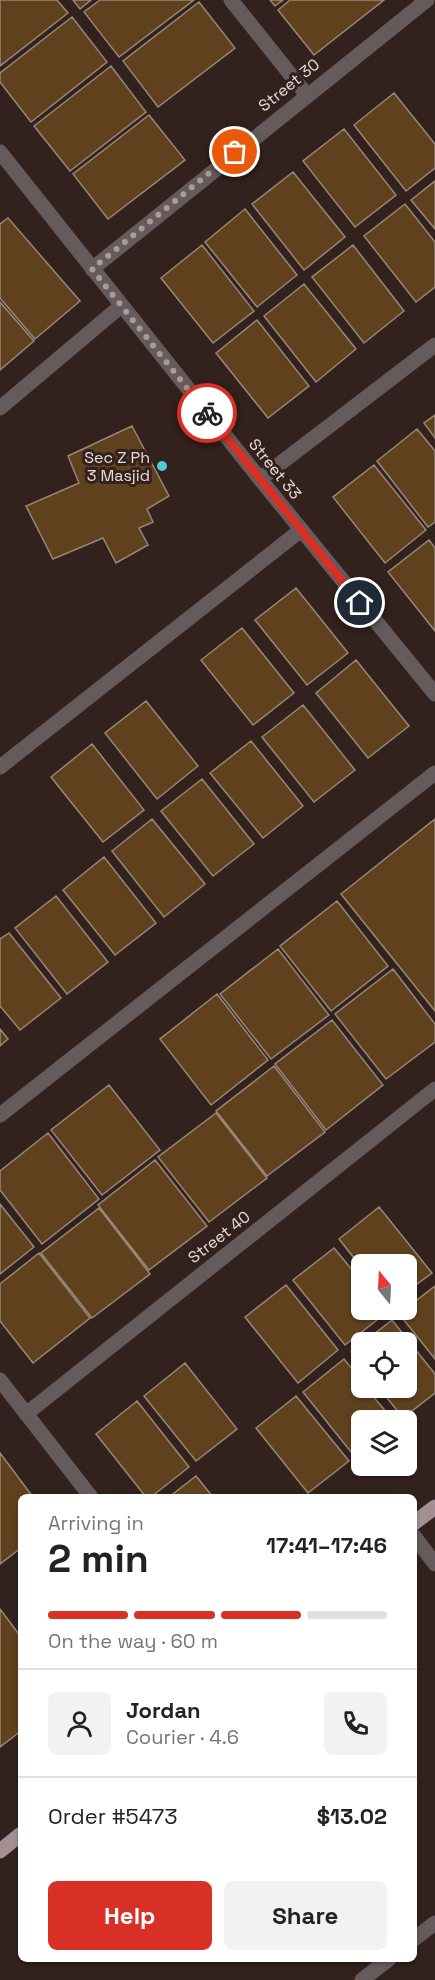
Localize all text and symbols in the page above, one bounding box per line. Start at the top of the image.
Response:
street label: Street 30 [254,54,324,116]
pin [209,126,260,177]
icon: bag [218,135,251,168]
courier [177,383,237,443]
icon: bike [191,397,224,430]
street label: Street 33 [244,434,306,504]
place label: Sec Z Ph 3 Masjid [84,447,150,486]
marker: Sec Z Ph 3 Masjid [155,459,169,473]
pin [334,577,385,628]
icon: home [343,586,376,619]
street label: Street 40 [184,1206,254,1268]
north arrow [351,1254,417,1320]
map controls [351,1254,417,1476]
button: locate [351,1332,417,1398]
button: layers [351,1410,417,1476]
text: Arriving in [48,1510,144,1536]
text: 17:41–17:46 [266,1531,387,1559]
text: 2 min [48,1534,149,1583]
text: On the way · 60 m [48,1628,218,1654]
button: person [48,1692,111,1755]
button: phone [324,1692,387,1755]
text: Jordan [126,1696,201,1724]
text: Courier · 4.6 [126,1724,239,1750]
text: Order #5473 [48,1802,178,1830]
text: $13.02 [317,1802,387,1830]
button: Help [48,1881,212,1950]
button: Share [224,1881,387,1950]

